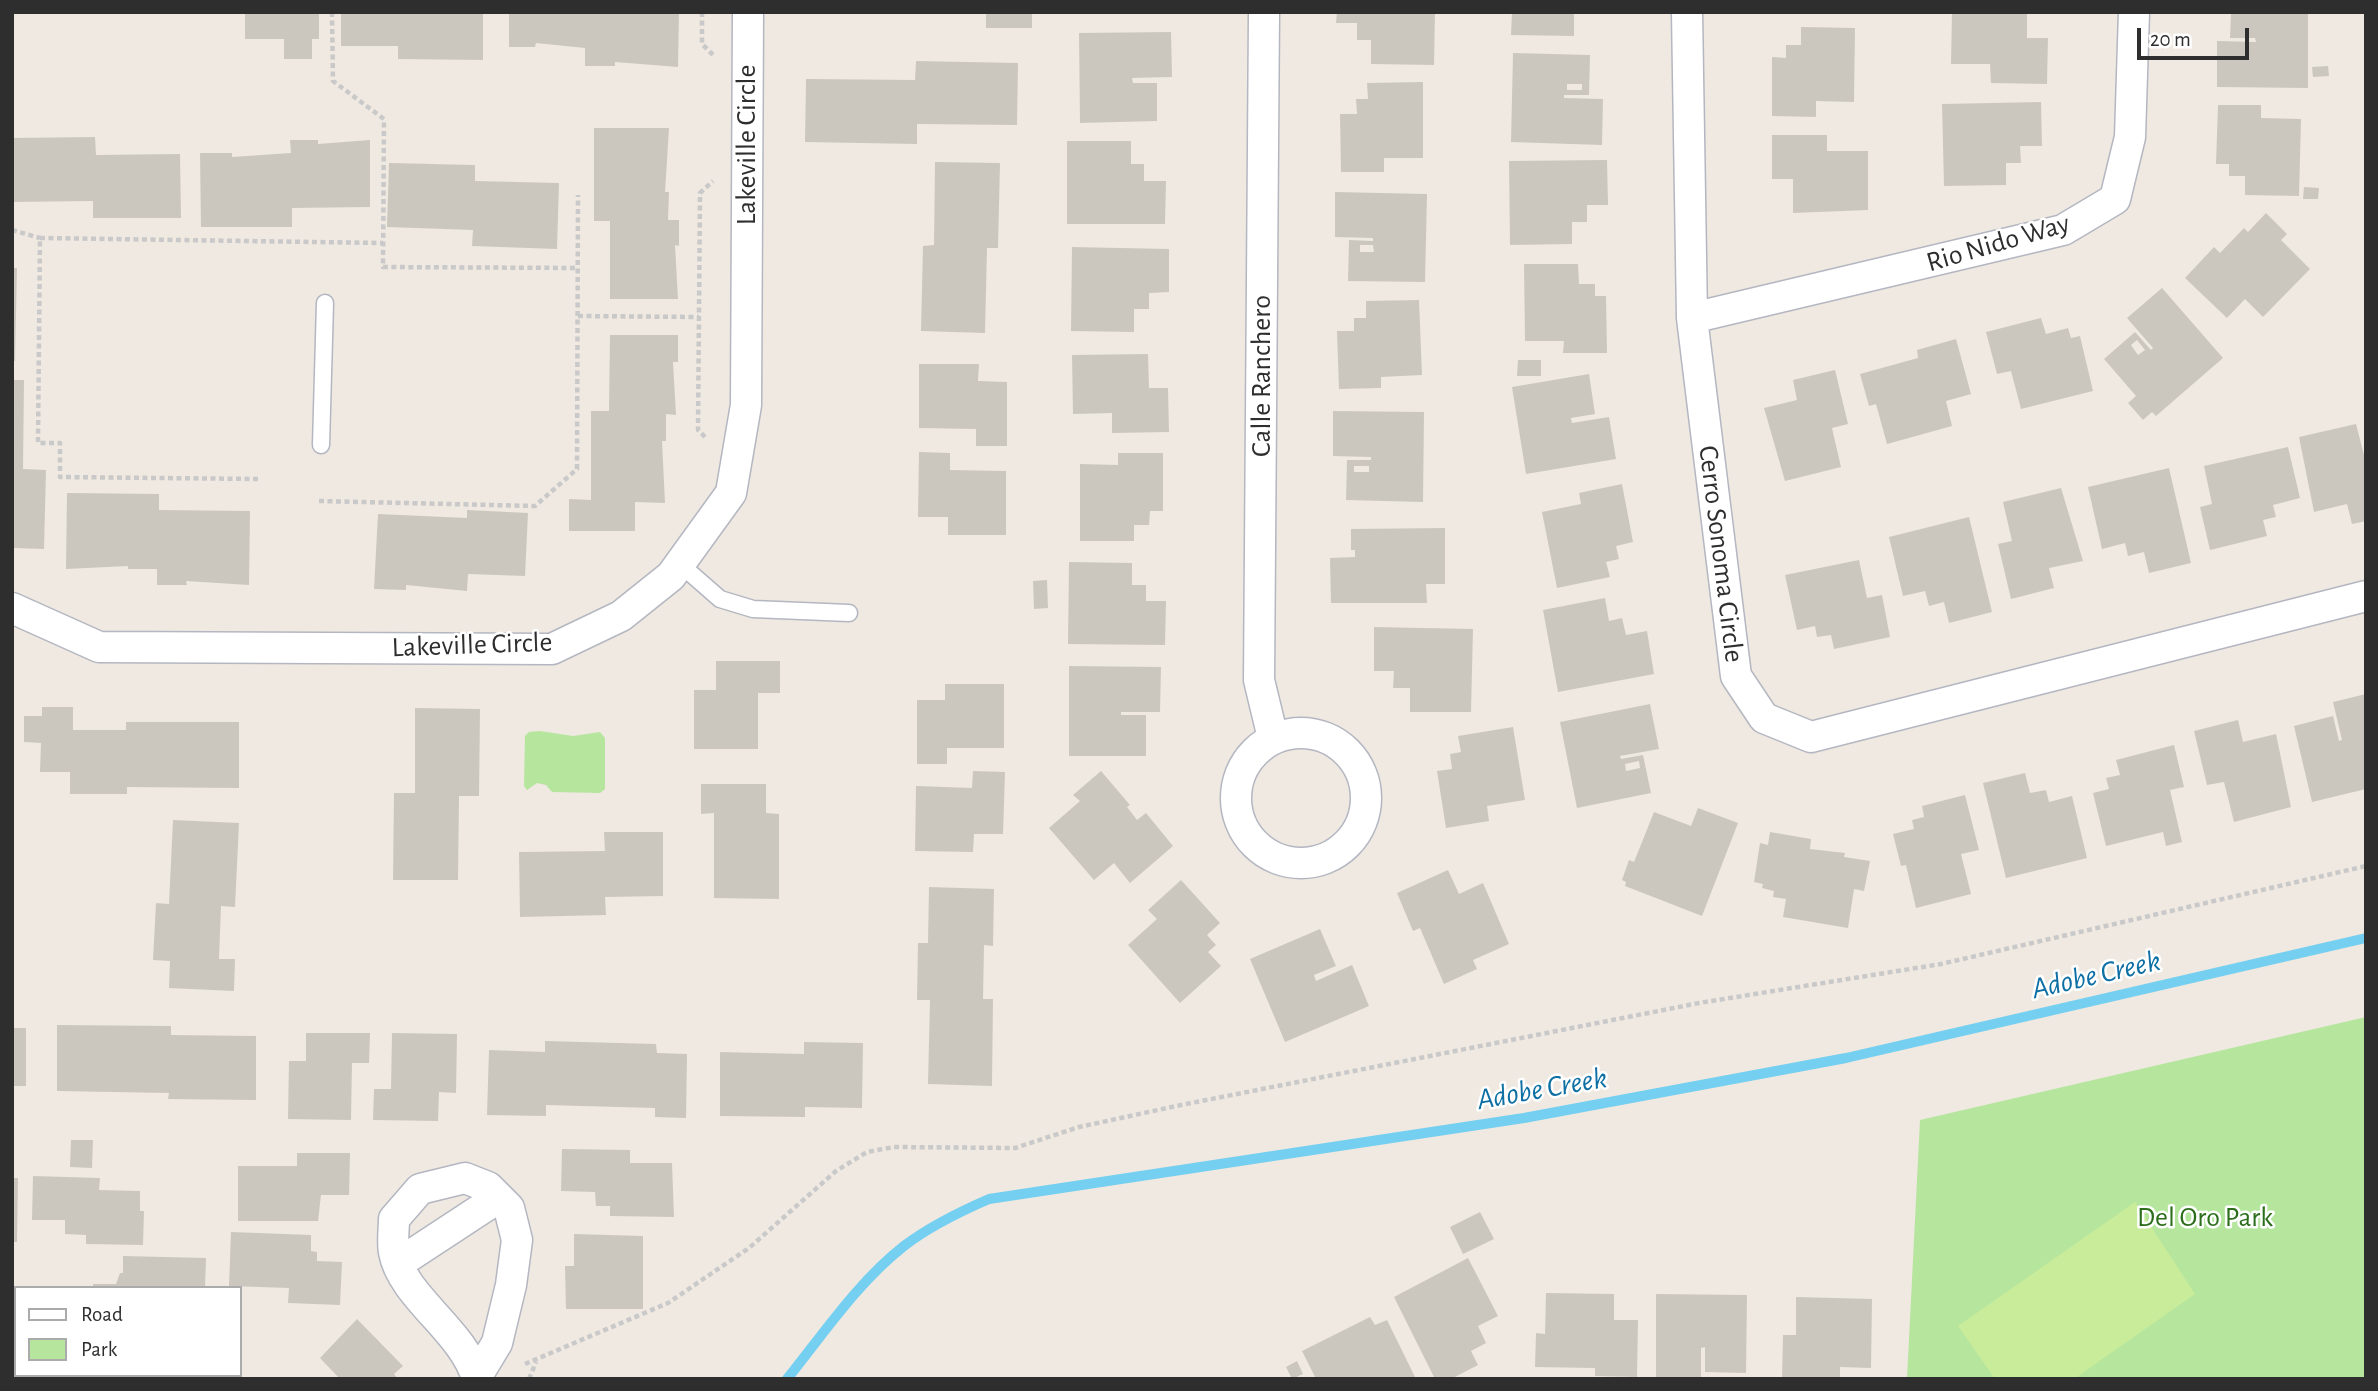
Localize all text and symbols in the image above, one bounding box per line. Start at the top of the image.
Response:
scale bar [2140,14,2252,58]
text: 20 m [2150,29,2191,50]
street label: Lakeville Circle [730,65,764,225]
street label: Rio Nido Way [1922,207,2074,279]
street label: Calle Ranchero [1245,295,1279,457]
street label: Cerro Sonoma Circle [1691,444,1751,664]
street label: Lakeville Circle [391,625,553,665]
water label: Adobe Creek [2028,943,2164,1007]
water label: Adobe Creek [1474,1060,1610,1118]
park label: Del Oro Park [2137,1201,2273,1235]
legend [14,1286,242,1377]
text: Road [81,1304,123,1325]
text: Park [81,1339,117,1360]

